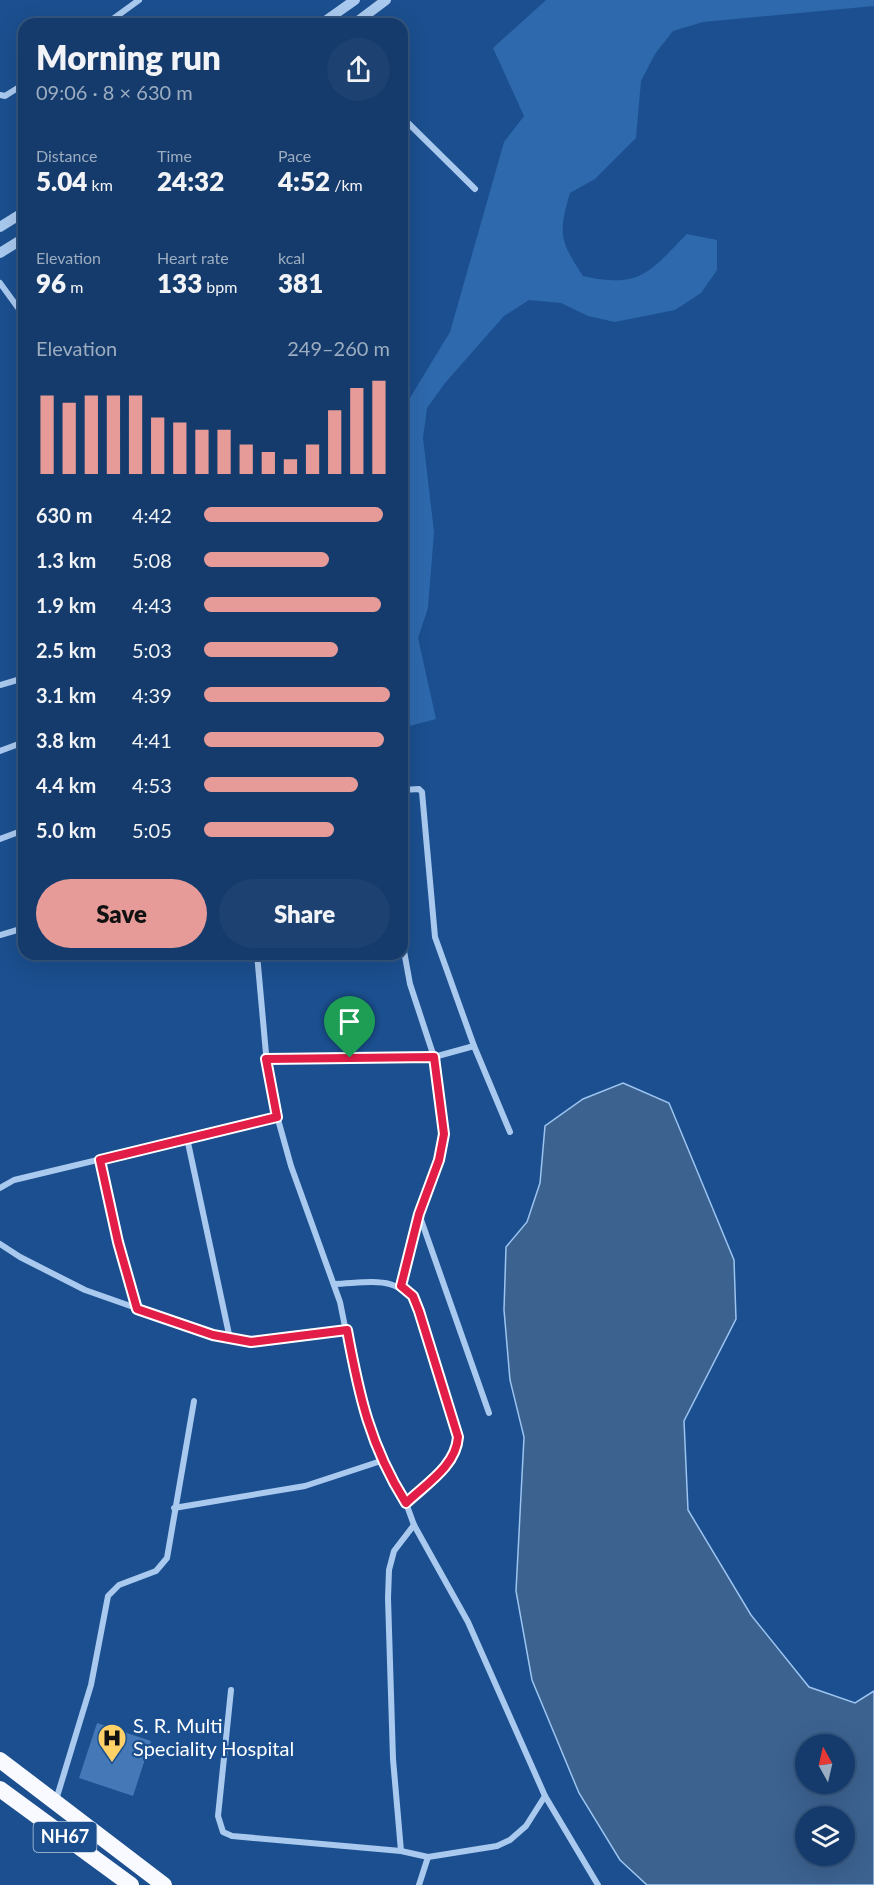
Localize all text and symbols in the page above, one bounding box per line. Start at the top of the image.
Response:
text: Morning run [36,37,221,77]
button: share [327,38,390,101]
text: 09:06 · 8 × 630 m [36,80,193,104]
text: Distance [36,146,97,165]
text: Time [157,146,192,165]
text: Pace [278,146,311,165]
text: 5.04 [36,165,87,197]
text: 24:32 [157,165,224,197]
text: 4:52 [278,165,330,197]
text: km [87,175,113,194]
text: /km [330,175,363,194]
text: Elevation [36,248,101,267]
text: Heart rate [157,248,229,267]
text: kcal [278,248,305,267]
text: 96 [36,267,66,299]
text: 133 [157,267,202,299]
text: 381 [278,267,323,299]
text: m [66,277,83,296]
text: bpm [202,277,237,296]
text: Elevation [36,336,117,360]
text: 249–260 m [287,336,390,360]
text: 630 m [36,503,92,527]
text: 4:42 [132,503,172,527]
text: 1.3 km [36,548,96,572]
text: 5:08 [132,548,172,572]
text: 1.9 km [36,593,96,617]
text: 4:43 [132,593,172,617]
text: 2.5 km [36,638,96,662]
text: 5:03 [132,638,172,662]
text: 3.1 km [36,683,96,707]
text: 4:39 [132,683,172,707]
text: 3.8 km [36,728,96,752]
text: 4:41 [132,728,172,752]
text: 4.4 km [36,773,96,797]
text: 4:53 [132,773,172,797]
text: 5.0 km [36,818,96,842]
text: 5:05 [132,818,172,842]
button: Save [36,879,207,948]
button: Share [219,879,390,948]
pin [324,996,375,1058]
icon: arrive [333,1005,366,1038]
place label: S. R. Multi Speciality Hospital [133,1713,294,1760]
hospital icon: S. R. Multi Speciality Hospital [96,1722,128,1764]
north arrow [795,1734,855,1794]
map controls [795,1734,855,1866]
button: layers [795,1806,855,1866]
road number: NH67 [34,1822,97,1852]

